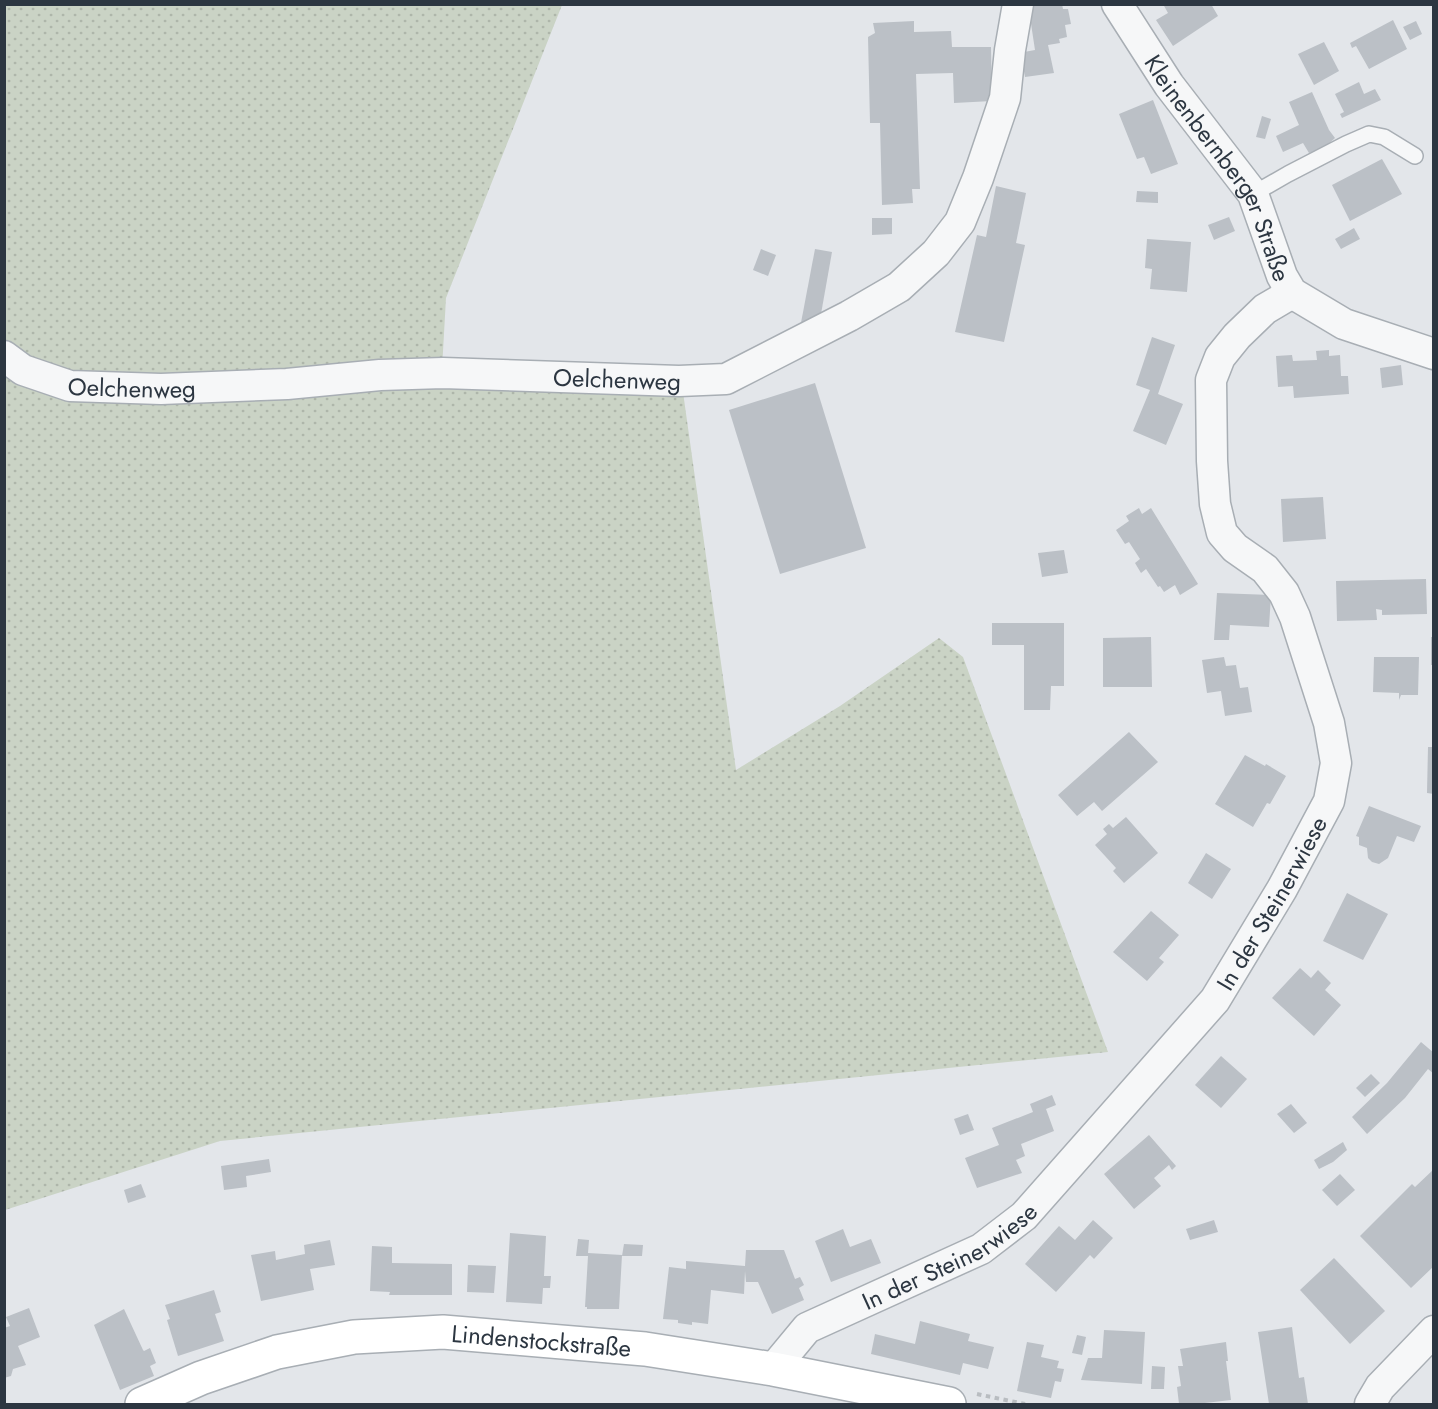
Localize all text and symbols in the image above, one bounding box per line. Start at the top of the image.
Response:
street label: Kleinenbernberger Straße [1136,47,1300,286]
street label: Oelchenweg [553,359,682,399]
street label: Oelchenweg [67,368,196,407]
street label: In der Steinerwiese [1207,810,1335,997]
street label: In der Steinerwiese [856,1195,1045,1318]
street label: Lindenstockstraße [450,1315,632,1365]

